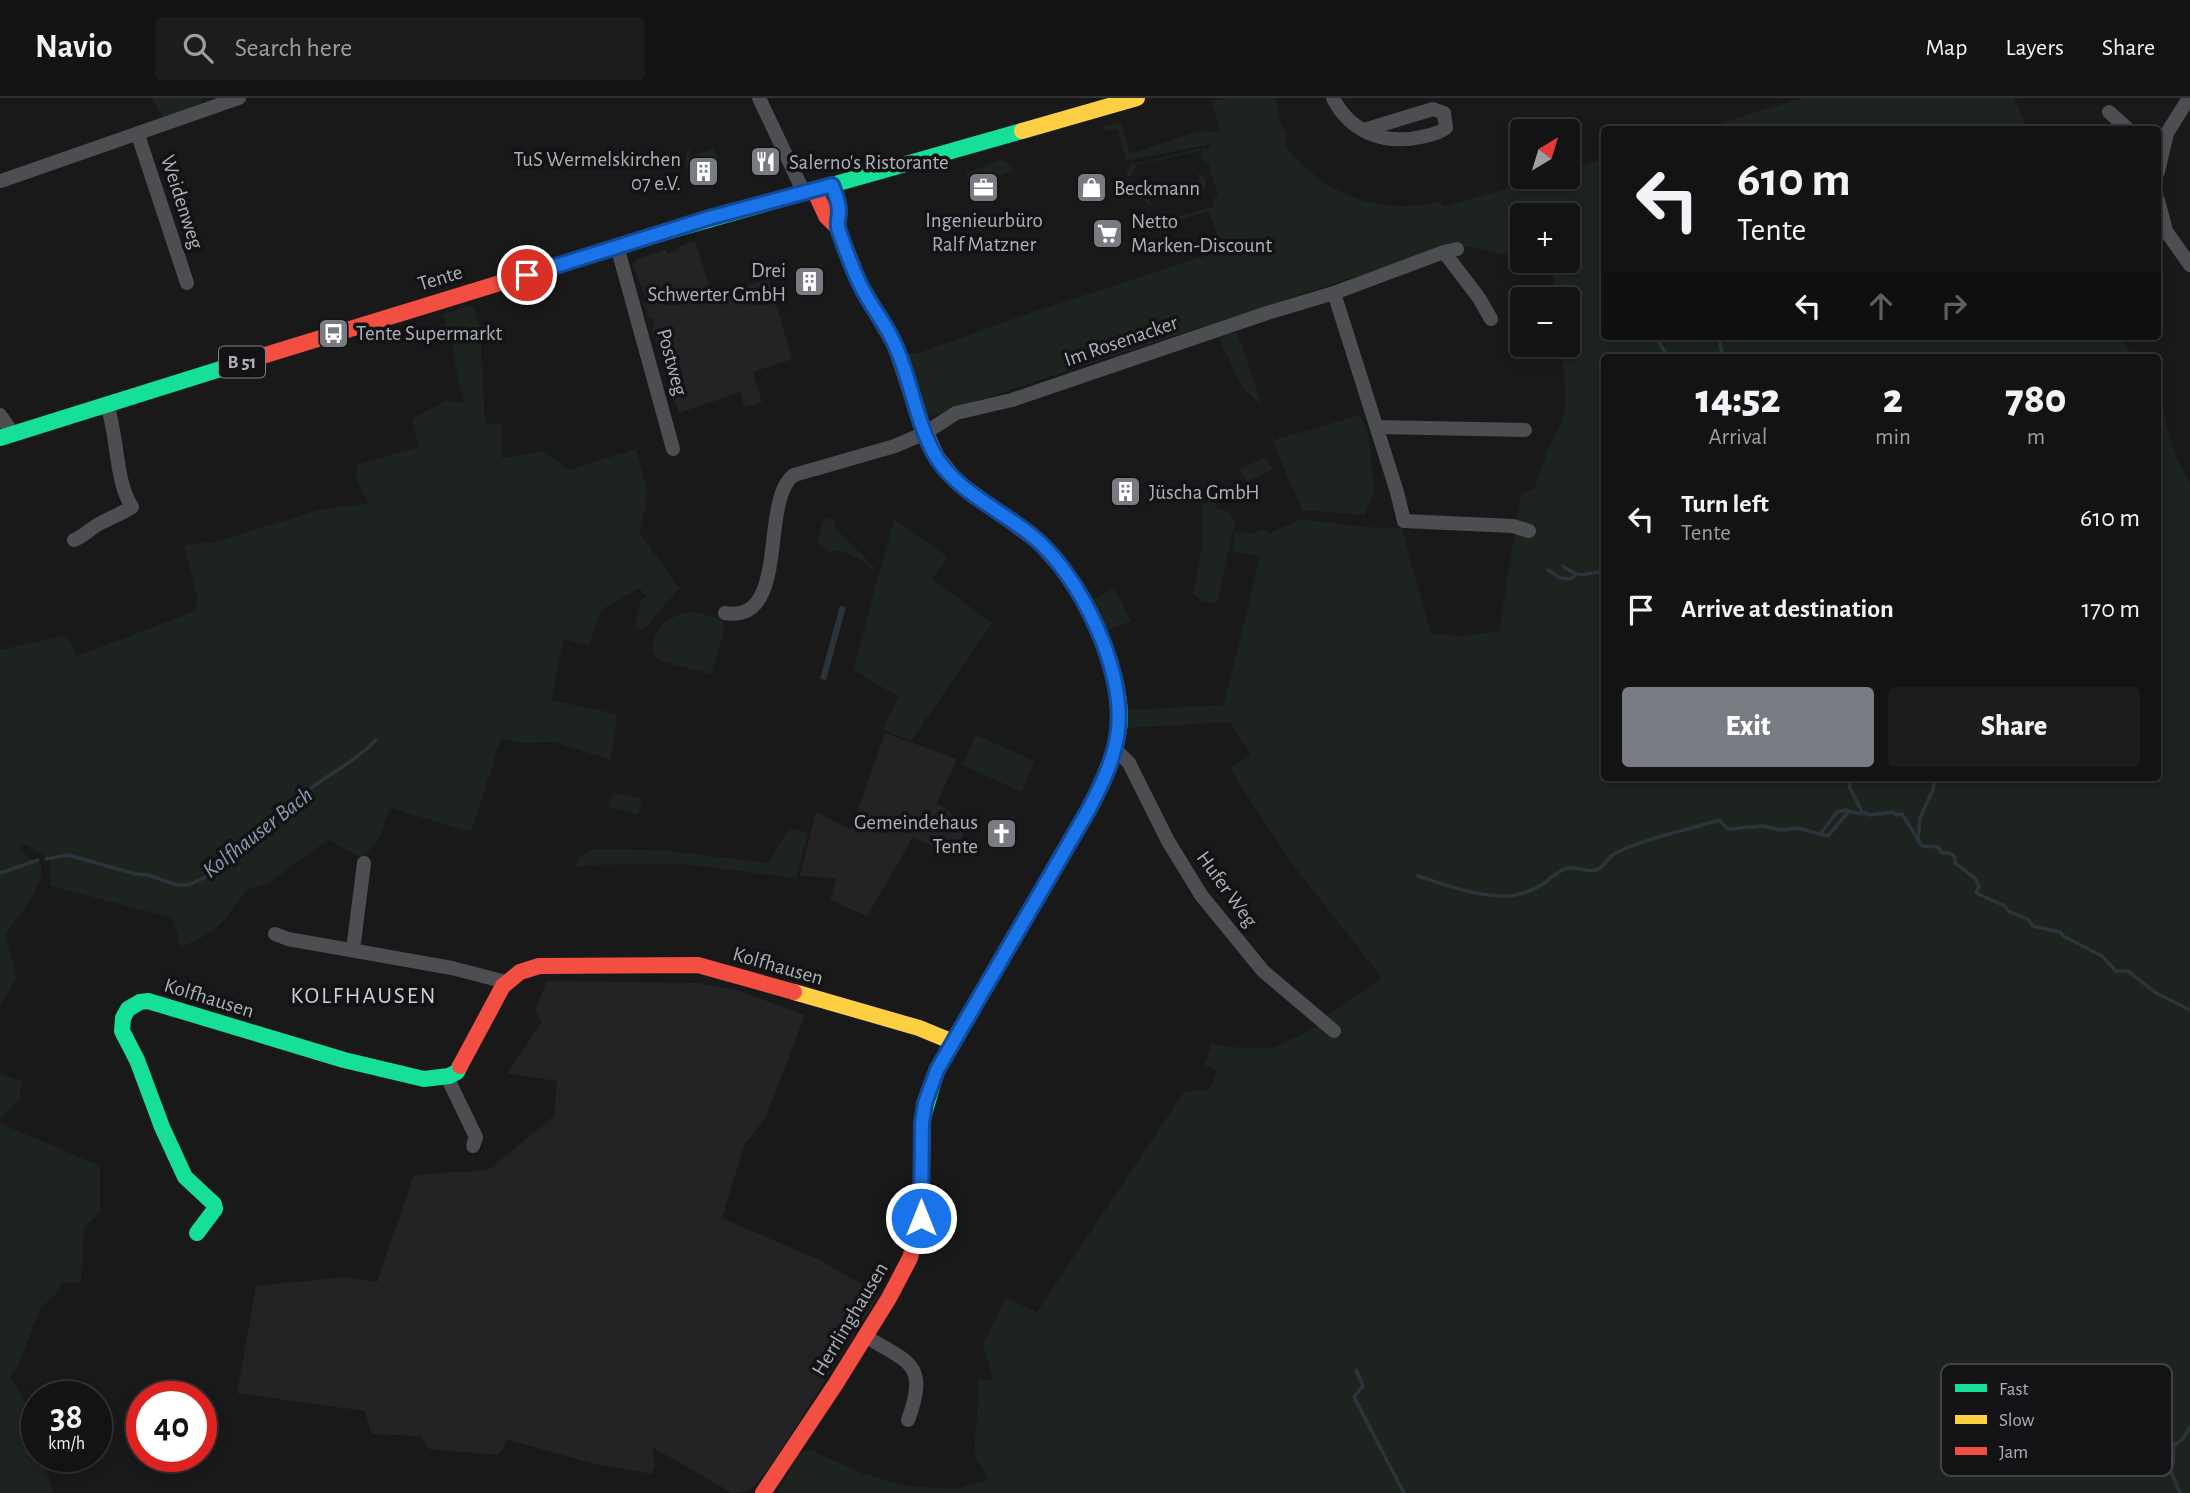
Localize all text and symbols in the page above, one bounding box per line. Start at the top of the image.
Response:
search box [155,17,645,80]
icon: search [179,29,217,67]
text: Navio [35,31,113,64]
text: Search here [235,35,352,61]
text: Map [1925,36,1967,60]
text: Layers [2005,36,2064,60]
text: Share [2102,36,2155,60]
north arrow [1510,119,1580,189]
map controls [1510,119,1580,357]
restaurant icon: Salerno's Ristorante [749,145,783,179]
place label: TuS Wermelskirchen 07 e.V. [514,149,681,194]
place label: Salerno's Ristorante [789,152,949,173]
street label: Weidenweg [157,153,207,252]
building icon: TuS Wermelskirchen 07 e.V. [687,154,721,188]
icon: left [1622,154,1713,245]
text: 610 m [1737,156,1851,205]
office icon: Ingenieurbüro Ralf Matzner [967,171,1001,205]
shop icon: Beckmann [1074,171,1108,205]
place label: Beckmann [1114,178,1200,199]
button: + [1510,203,1580,273]
place label: Ingenieurbüro Ralf Matzner [925,210,1043,255]
place label: Netto Marken-Discount [1131,211,1272,256]
text: Tente [1737,214,1806,246]
supermarket icon: Netto Marken-Discount [1091,216,1125,250]
pin [497,245,557,305]
icon: arrive [508,256,546,294]
place label: Drei Schwerter GmbH [648,260,786,305]
street label: Tente [415,261,465,295]
building icon: Drei Schwerter GmbH [792,265,826,299]
button: − [1510,287,1580,357]
icon: left [1789,287,1827,325]
icon: ahead [1862,287,1900,325]
icon: right [1935,287,1973,325]
street label: Im Rosenacker [1061,312,1181,370]
bus stop icon: Tente Supermarkt [316,316,350,350]
place label: Tente Supermarkt [356,323,502,344]
street label: Postweg [653,326,691,398]
road number: B 51 [219,346,265,378]
text: 14:52 [1695,378,1781,420]
text: 2 [1883,378,1903,420]
text: 780 [2005,378,2067,420]
text: Arrival [1708,426,1768,449]
text: min [1875,426,1911,449]
text: m [2027,426,2045,449]
building icon: Jüscha GmbH [1109,475,1143,509]
place label: Jüscha GmbH [1149,482,1260,503]
text: Turn left [1681,491,1769,517]
icon: left [1622,500,1660,538]
text: 610 m [2080,505,2140,531]
text: Tente [1681,522,1731,545]
icon: arrive [1622,591,1660,629]
text: Arrive at destination [1681,596,1894,622]
text: 170 m [2081,596,2140,622]
button: Exit [1622,687,1874,767]
button: Share [1888,687,2140,767]
water label: Kolfhauser Bach [199,783,317,883]
place label: Gemeindehaus Tente [854,812,978,857]
church icon: Gemeindehaus Tente [984,817,1018,851]
street label: Hufer Weg [1193,847,1262,931]
street label: Kolfhausen [730,943,826,989]
street label: Kolfhausen [162,974,256,1022]
district label: KOLFHAUSEN [291,985,437,1008]
position arrow [884,1181,958,1255]
street label: Herrlinghausen [808,1259,892,1379]
legend [1941,1364,2172,1476]
text: Fast [1999,1380,2029,1399]
speed limit sign: 40 [126,1381,217,1472]
text: 38 [50,1400,83,1435]
text: Slow [1999,1411,2035,1430]
text: km/h [48,1435,85,1453]
text: Jam [1999,1443,2028,1462]

